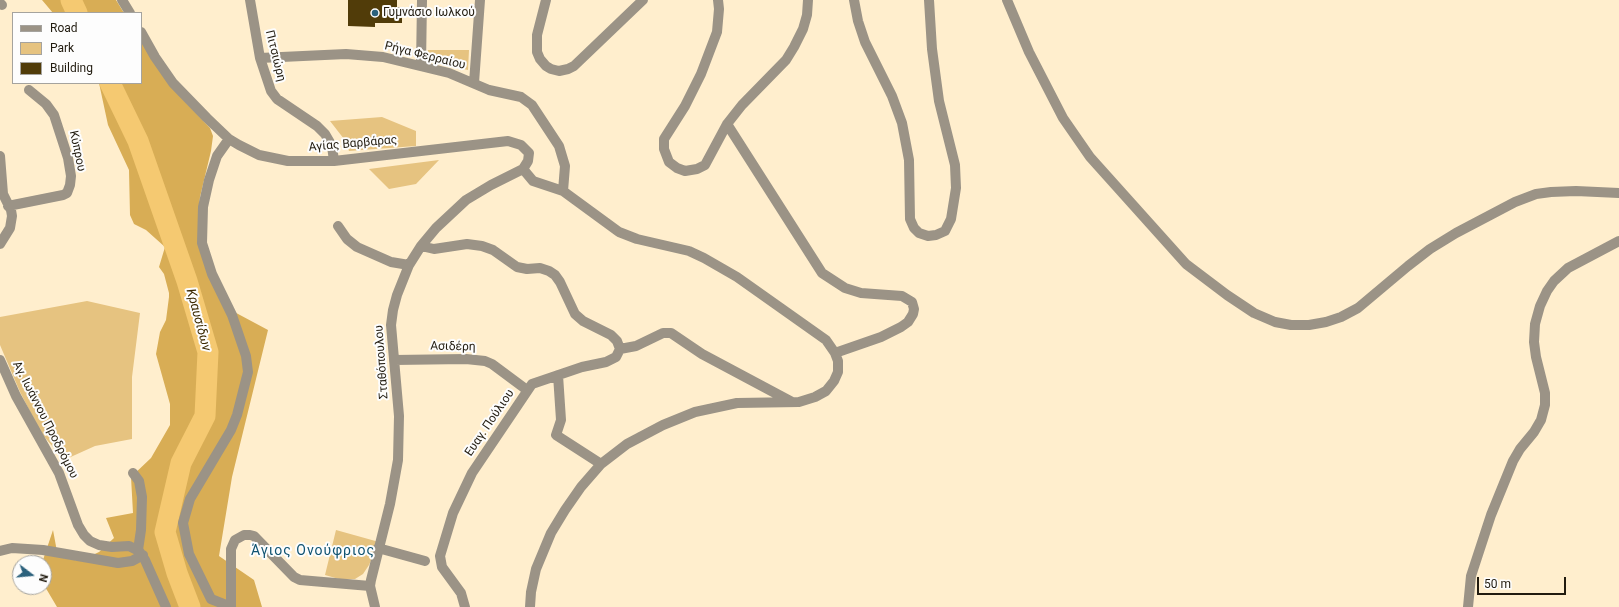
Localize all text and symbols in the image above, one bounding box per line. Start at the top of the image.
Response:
place label: Γυμνάσιο Ιωλκού [383,6,475,20]
marker: Γυμνάσιο Ιωλκού [370,8,380,18]
legend [12,12,142,84]
text: Road [50,21,78,35]
street label: Πιτσιώρη [262,29,288,83]
street label: Ρήγα Φερραίου [383,39,467,73]
text: Park [50,41,74,55]
text: Building [50,61,93,75]
street label: Κύπρου [66,129,88,173]
street label: Αγίας Βαρβάρας [308,133,398,155]
water label: Κραυσίδων [182,287,214,353]
street label: Σταθόπουλου [372,325,392,399]
street label: Ασιδέρη [430,339,476,355]
street label: Αγ. Ιωάννου Προδρόμου [9,359,81,481]
street label: Ευαγ. Πούλιου [462,387,518,459]
district label: Άγιος Ονούφριος [251,543,375,559]
north arrow [12,555,52,595]
scale bar [1479,569,1568,595]
text: N [36,573,50,584]
text: 50 m [1484,577,1511,591]

